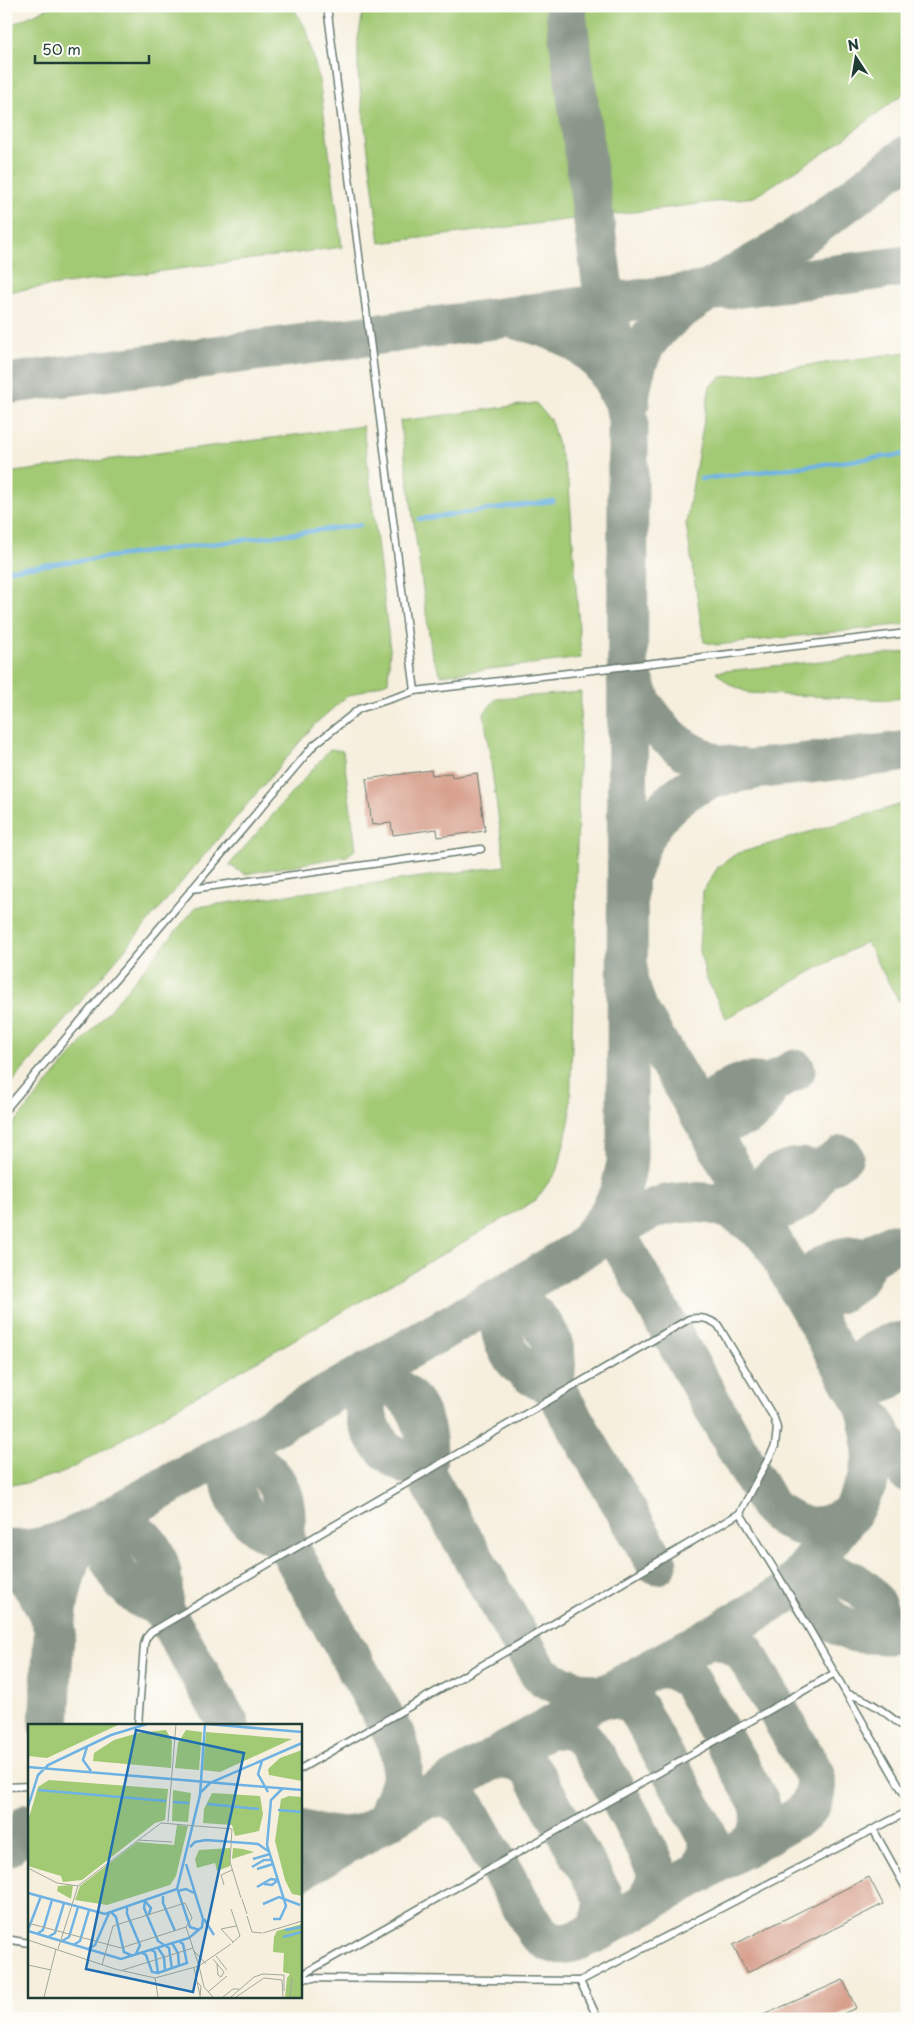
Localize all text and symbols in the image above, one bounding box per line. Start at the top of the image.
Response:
scale bar [35,32,149,64]
north arrow [830,32,880,82]
text: N [846,33,861,56]
text: 50 m [42,37,81,60]
inset map [28,1724,301,1998]

